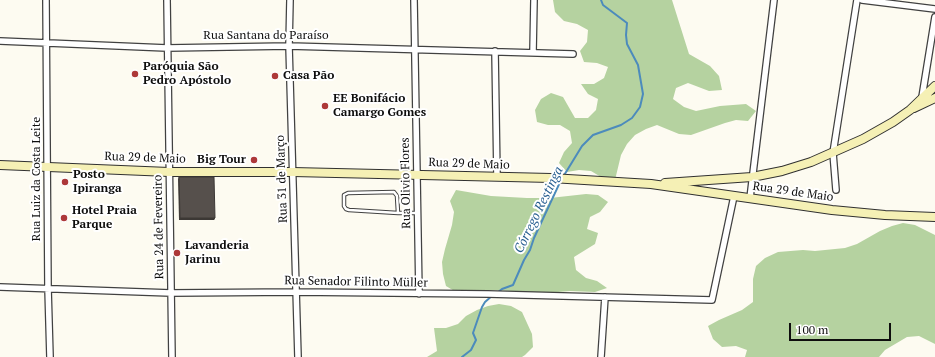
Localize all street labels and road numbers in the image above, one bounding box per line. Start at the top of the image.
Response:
street label: Rua Santana do Paraíso [203,29,329,43]
street label: Rua Luiz da Costa Leite [30,117,44,241]
street label: Rua 31 de Março [273,135,291,223]
street label: Rua Olivio Flores [398,137,414,229]
street label: Rua 29 de Maio [104,149,186,167]
street label: Rua 29 de Maio [428,155,510,173]
street label: Rua 24 de Fevereiro [151,175,167,279]
street label: Rua 29 de Maio [752,179,834,205]
street label: Rua Senador Filinto Müller [284,274,428,290]

